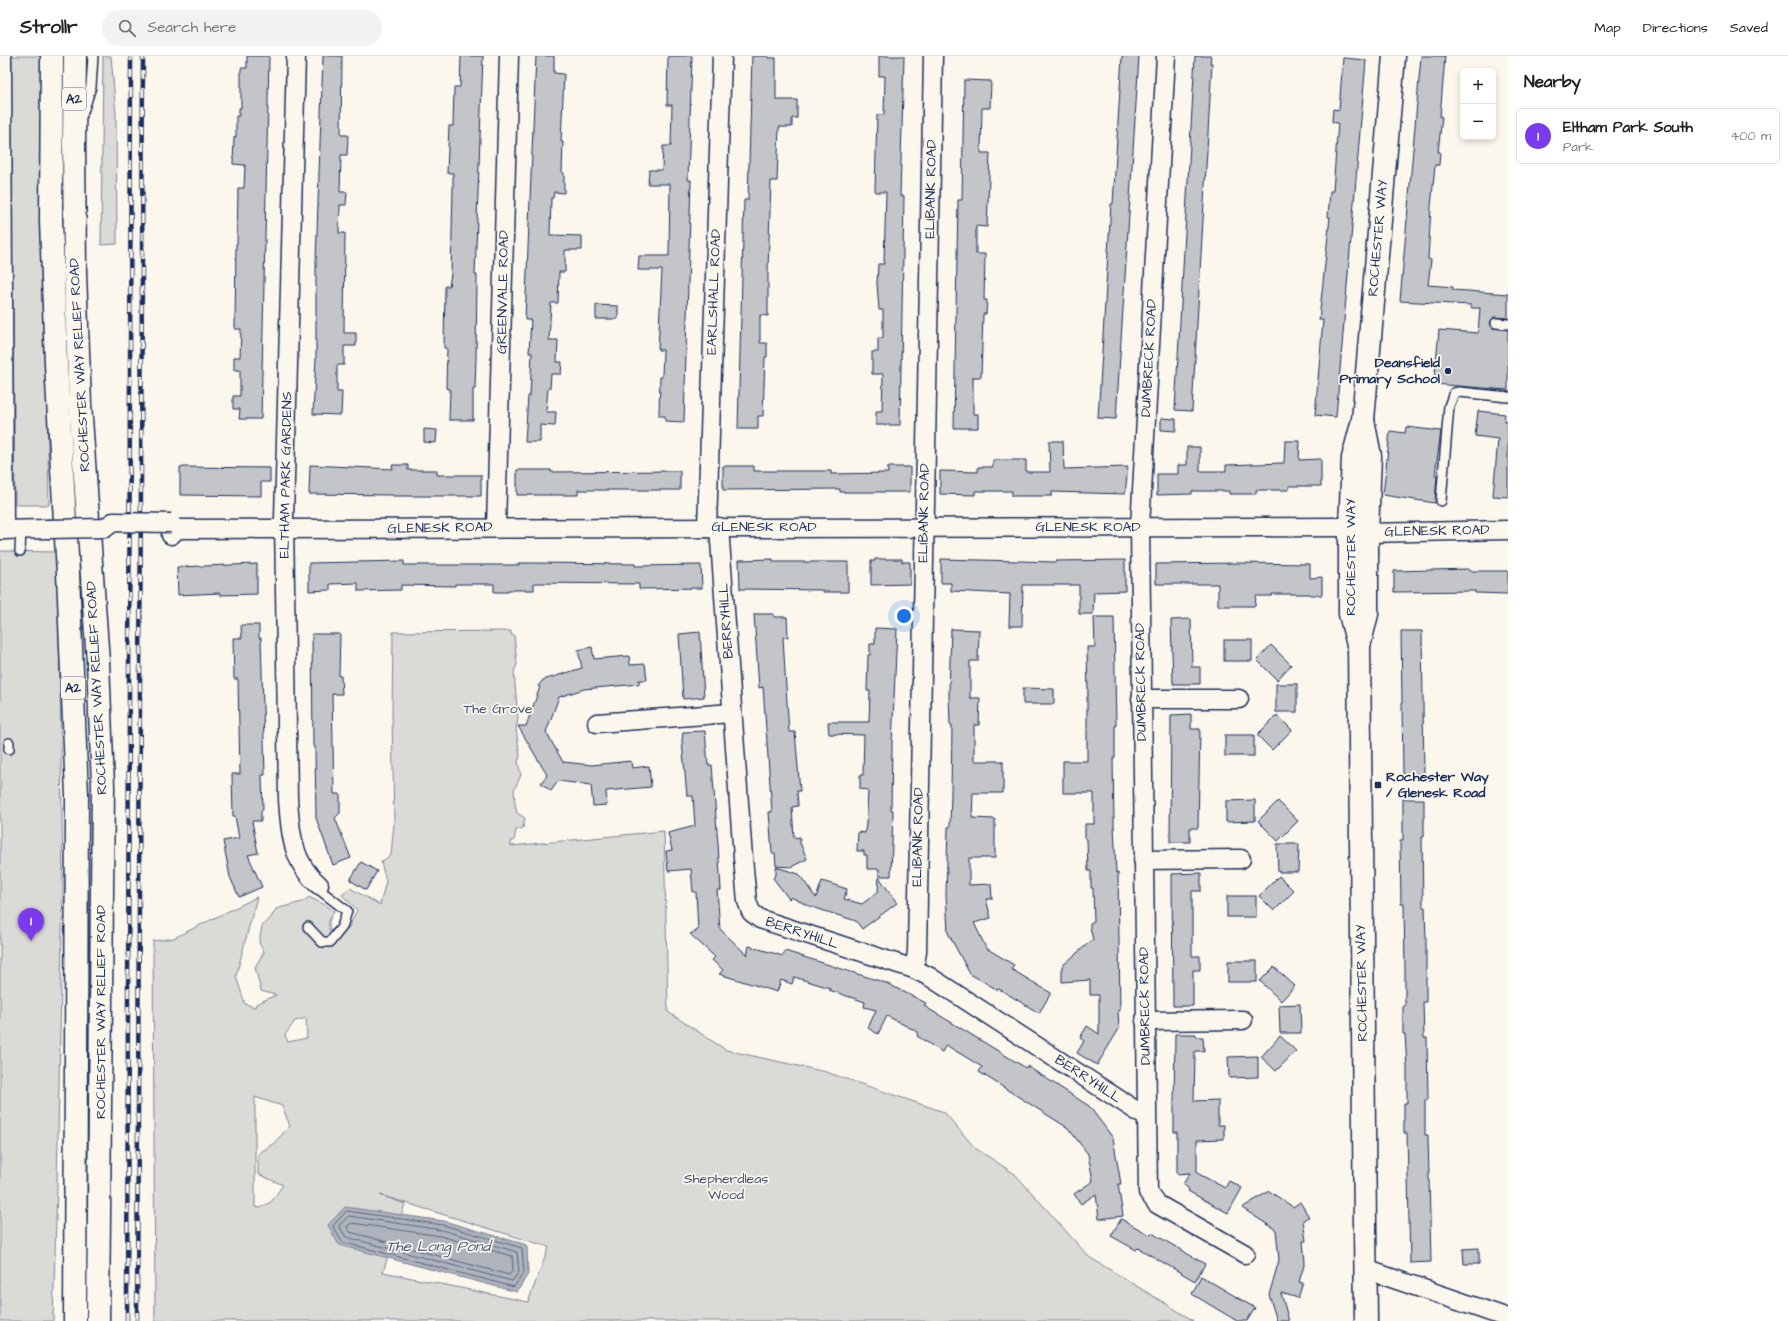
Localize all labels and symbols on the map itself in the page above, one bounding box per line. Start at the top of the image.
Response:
road number: A2 [62,88,86,110]
street label: ELIBANK ROAD [920,139,942,239]
street label: ROCHESTER WAY [1363,178,1393,297]
street label: EARLSHALL ROAD [702,229,726,355]
street label: GREENVALE ROAD [492,230,514,354]
street label: ROCHESTER WAY RELIEF ROAD [64,258,96,472]
street label: DUMBRECK ROAD [1136,298,1162,418]
place label: Deansfield Primary School [1339,353,1441,389]
marker: Deansfield Primary School [1443,366,1453,376]
street label: ELTHAM PARK GARDENS [275,391,297,559]
street label: ELIBANK ROAD [913,463,935,563]
street label: ROCHESTER WAY [1341,498,1361,616]
street label: GLENESK ROAD [387,517,493,539]
street label: GLENESK ROAD [711,517,817,537]
street label: GLENESK ROAD [1035,517,1141,537]
street label: GLENESK ROAD [1384,520,1490,542]
street label: ROCHESTER WAY RELIEF ROAD [81,581,113,795]
street label: BERRYHILL [713,582,739,659]
your location [894,606,914,626]
street label: DUMBRECK ROAD [1130,623,1152,741]
road number: A2 [61,677,85,699]
park label: The Grove [464,699,533,719]
place label: Rochester Way / Glenesk Road [1386,767,1489,803]
marker: Rochester Way / Glenesk Road [1373,780,1383,790]
street label: ELIBANK ROAD [907,787,929,887]
street label: ROCHESTER WAY RELIEF ROAD [91,905,111,1119]
pin: 1 [18,908,44,941]
street label: BERRYHILL [763,912,841,954]
street label: ROCHESTER WAY [1351,924,1373,1042]
street label: DUMBRECK ROAD [1134,947,1156,1065]
street label: BERRYHILL [1051,1050,1125,1108]
park label: Shepherdleas Wood [684,1169,768,1205]
water label: The Long Pond [386,1236,493,1258]

